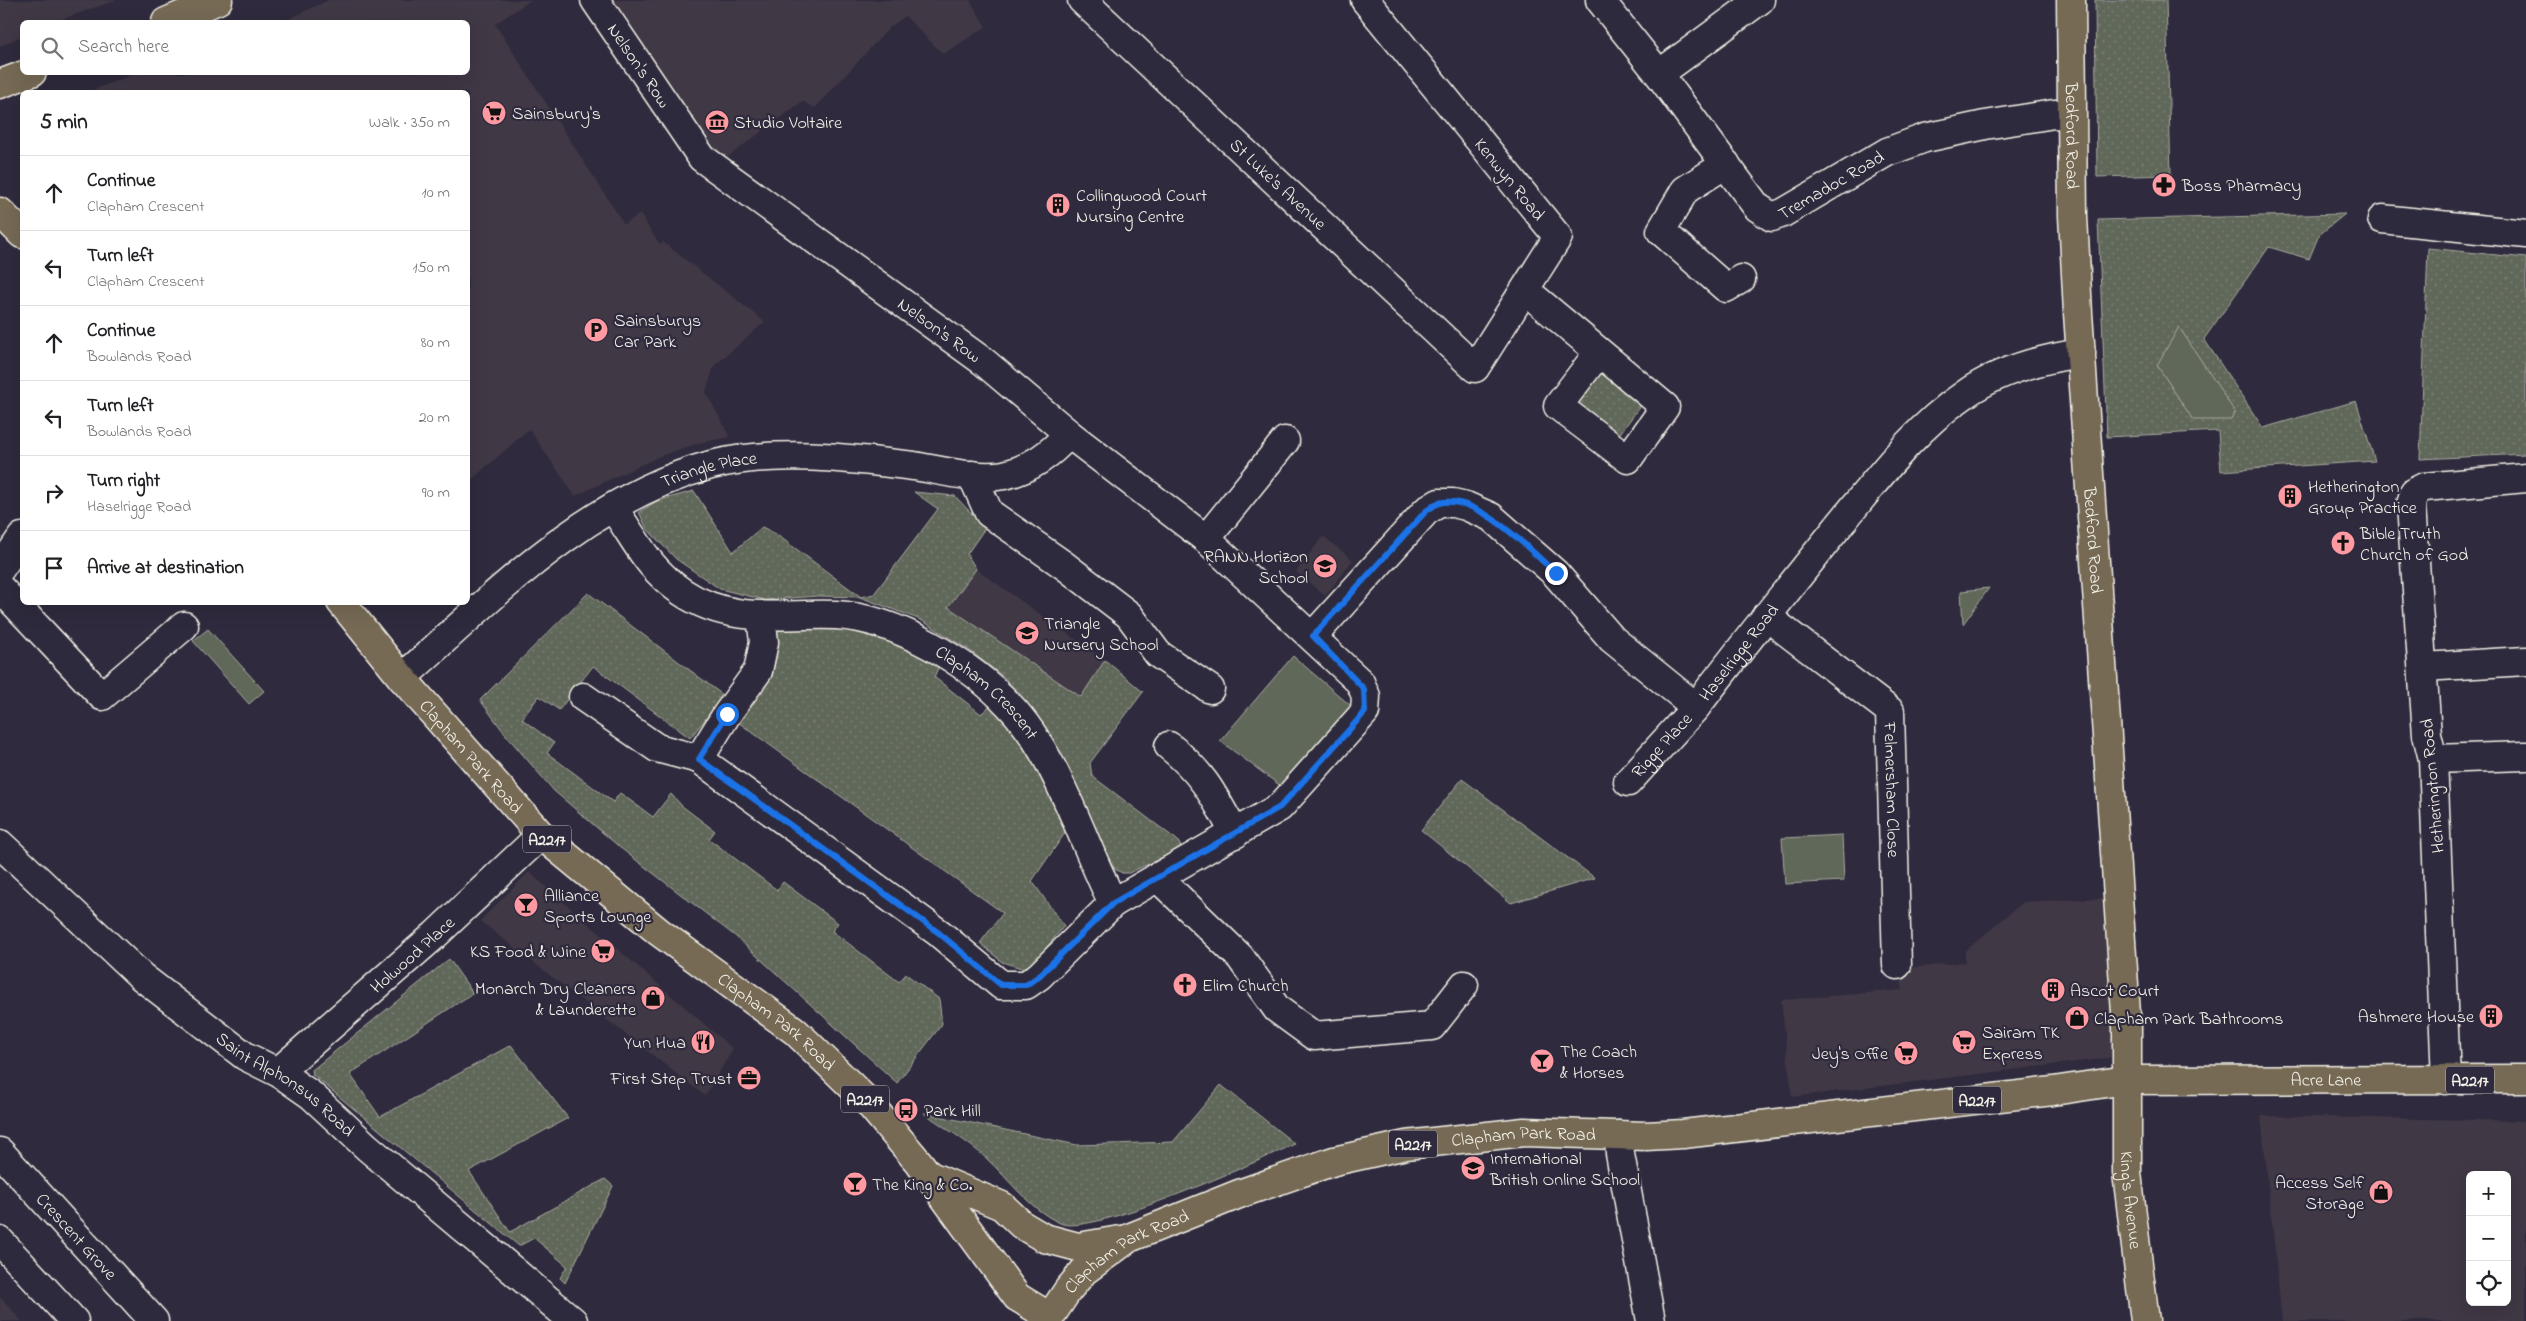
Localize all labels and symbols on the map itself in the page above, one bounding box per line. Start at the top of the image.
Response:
street label: Nelson's Row [600,19,676,114]
street label: Bedford Road [2057,82,2084,189]
supermarket icon: Sainsbury's [481,100,507,126]
place label: Sainsbury's [512,102,601,128]
museum icon: Studio Voltaire [704,109,730,135]
place label: Studio Voltaire [734,111,843,137]
street label: St Luke's Avenue [1223,133,1332,238]
street label: Kenwyn Road [1467,133,1550,227]
street label: Tremadoc Road [1774,145,1890,228]
pharmacy icon: Boss Pharmacy [2151,172,2177,198]
place label: Boss Pharmacy [2181,174,2301,200]
place label: Collingwood Court Nursing Centre [1076,184,1207,232]
building icon: Collingwood Court Nursing Centre [1045,192,1071,218]
street label: Nelson's Row [891,292,986,371]
place label: Sainsburys Car Park [614,309,701,356]
parking icon: Sainsburys Car Park [583,317,609,343]
street label: Triangle Place [657,447,759,496]
place label: Hetherington Group Practice [2308,475,2418,522]
building icon: Hetherington Group Practice [2277,483,2303,509]
street label: Bedford Road [2075,486,2108,594]
place label: Bible Truth Church of God [2359,522,2468,569]
church icon: Bible Truth Church of God [2330,530,2356,556]
place label: RANN Horizon School [1204,545,1308,592]
school or university icon: RANN Horizon School [1312,553,1338,579]
route end [1545,562,1568,585]
street label: Haselrigge Road [1694,599,1786,708]
place label: Triangle Nursery School [1044,612,1159,659]
school or university icon: Triangle Nursery School [1014,620,1040,646]
street label: Clapham Crescent [930,640,1044,746]
street label: Clapham Park Road [412,695,528,820]
route start [716,703,739,726]
street label: Rigge Place [1626,707,1700,785]
street label: Hetherington Road [2415,717,2454,854]
street label: Felmersham Close [1875,721,1905,859]
road number: A2217 [523,826,571,852]
place label: Alliance Sports Lounge [544,884,652,932]
bar icon: Alliance Sports Lounge [513,892,539,918]
street label: Holwood Place [365,911,462,1001]
supermarket icon: KS Food & Wine [590,938,616,964]
place label: KS Food & Wine [470,940,587,966]
street label: Clapham Park Road [711,968,840,1078]
church icon: Elim Church [1172,972,1198,998]
place label: Elim Church [1202,974,1288,1000]
place label: Monarch Dry Cleaners & Launderette [475,977,637,1024]
building icon: Ascot Court [2040,977,2066,1003]
place label: Ascot Court [2070,979,2159,1005]
shop icon: Monarch Dry Cleaners & Launderette [640,985,666,1011]
building icon: Ashmere House [2478,1003,2504,1029]
shop icon: Clapham Park Bathrooms [2064,1005,2090,1031]
place label: Ashmere House [2358,1005,2475,1031]
place label: Clapham Park Bathrooms [2094,1007,2284,1033]
place label: Sairam TK Express [1982,1021,2060,1068]
street label: Saint Alphonsus Road [209,1027,360,1144]
restaurant icon: Yun Hua [690,1029,716,1055]
supermarket icon: Sairam TK Express [1951,1029,1977,1055]
place label: Yun Hua [624,1031,686,1057]
place label: The Coach & Horses [1560,1040,1637,1087]
supermarket icon: Jey's Offie [1893,1040,1919,1066]
place label: Jey's Offie [1812,1042,1889,1068]
bar icon: The Coach & Horses [1529,1048,1555,1074]
office icon: First Step Trust [736,1065,762,1091]
road number: A2217 [2446,1066,2494,1094]
place label: First Step Trust [610,1067,732,1093]
street label: Acre Lane [2291,1068,2362,1095]
road number: A2217 [841,1086,889,1112]
road number: A2217 [1953,1086,2001,1114]
bus stop icon: Park Hill [893,1097,919,1123]
place label: Park Hill [924,1099,981,1125]
street label: Clapham Park Road [1450,1121,1596,1155]
road number: A2217 [1389,1130,1437,1158]
place label: International British Online School [1489,1147,1640,1194]
street label: King's Avenue [2111,1151,2147,1252]
school or university icon: International British Online School [1460,1155,1486,1181]
bar icon: The King & Co. [842,1171,868,1197]
place label: Access Self Storage [2275,1171,2365,1219]
place label: The King & Co. [872,1173,973,1200]
shop icon: Access Self Storage [2368,1179,2394,1205]
street label: Crescent Grove [29,1188,123,1288]
street label: Clapham Park Road [1059,1204,1193,1300]

